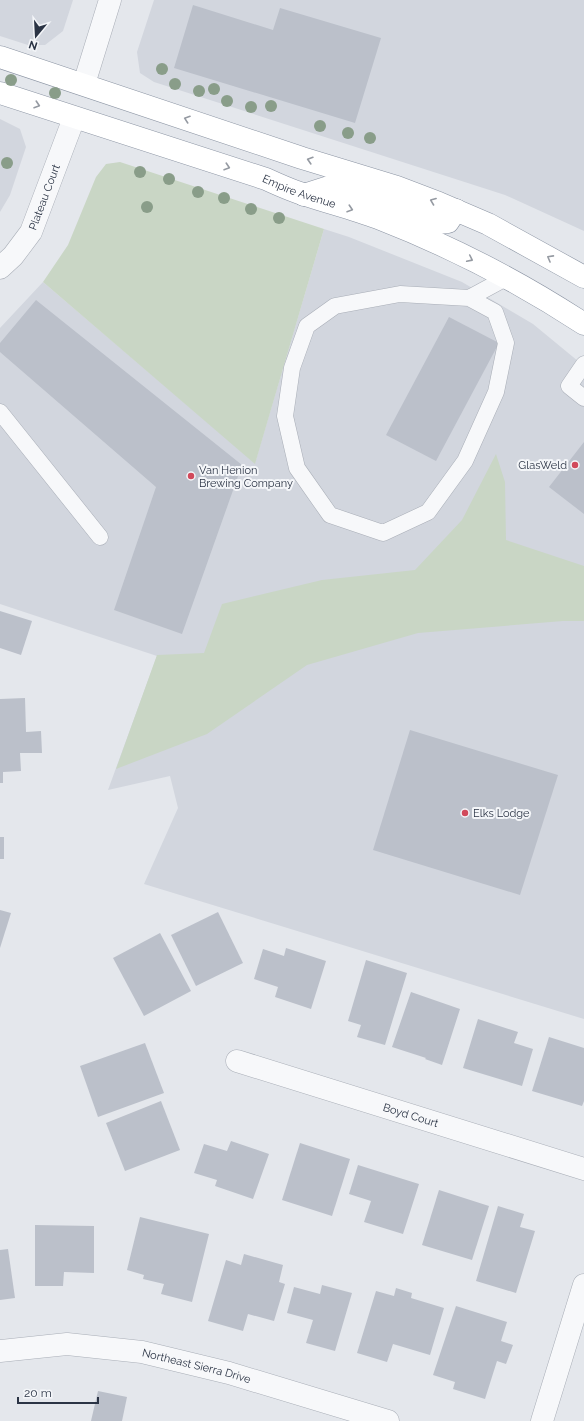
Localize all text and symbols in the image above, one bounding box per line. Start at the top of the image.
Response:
north arrow [16,16,56,56]
text: N [27,38,39,53]
one-way arrow [33,101,40,109]
one-way arrow [183,115,190,124]
one-way arrow [307,156,314,165]
street label: Plateau Court [26,162,63,232]
one-way arrow [224,162,231,171]
street label: Empire Avenue [260,172,338,211]
one-way arrow [430,197,437,205]
one-way arrow [346,205,353,213]
one-way arrow [466,254,473,262]
one-way arrow [547,255,554,262]
place label: GlasWeld [518,459,567,472]
marker: GlasWeld [570,460,580,470]
place label: Van Henion Brewing Company [199,464,293,490]
marker: Van Henion Brewing Company [186,471,196,481]
place label: Elks Lodge [473,807,530,820]
marker: Elks Lodge [460,808,470,818]
street label: Boyd Court [381,1100,440,1130]
street label: Northeast Sierra Drive [141,1346,253,1386]
scale bar [18,1379,98,1405]
text: 20 m [24,1386,52,1400]

